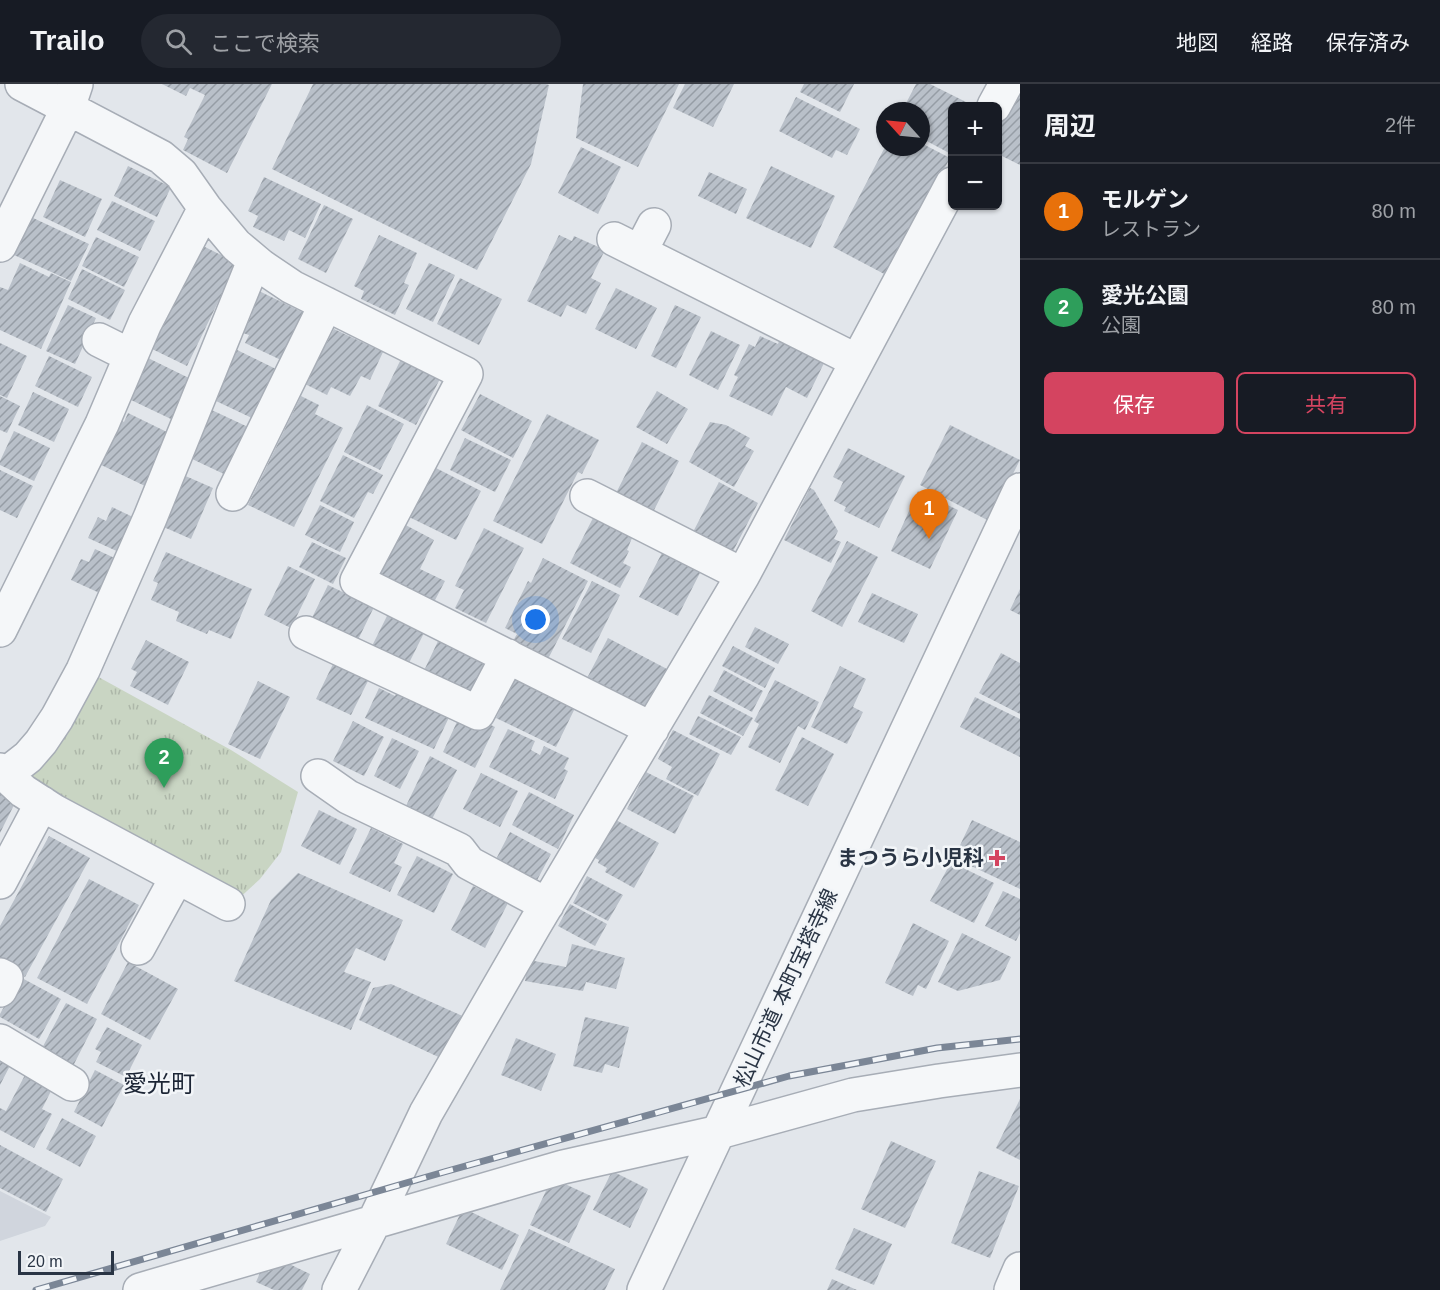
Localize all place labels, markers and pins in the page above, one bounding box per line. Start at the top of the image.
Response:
pin: 1 [910,490,948,539]
pin: 2 [144,738,184,788]
place label: まつうら小児科 [837,846,984,869]
marker: まつうら小児科 [988,849,1006,867]

